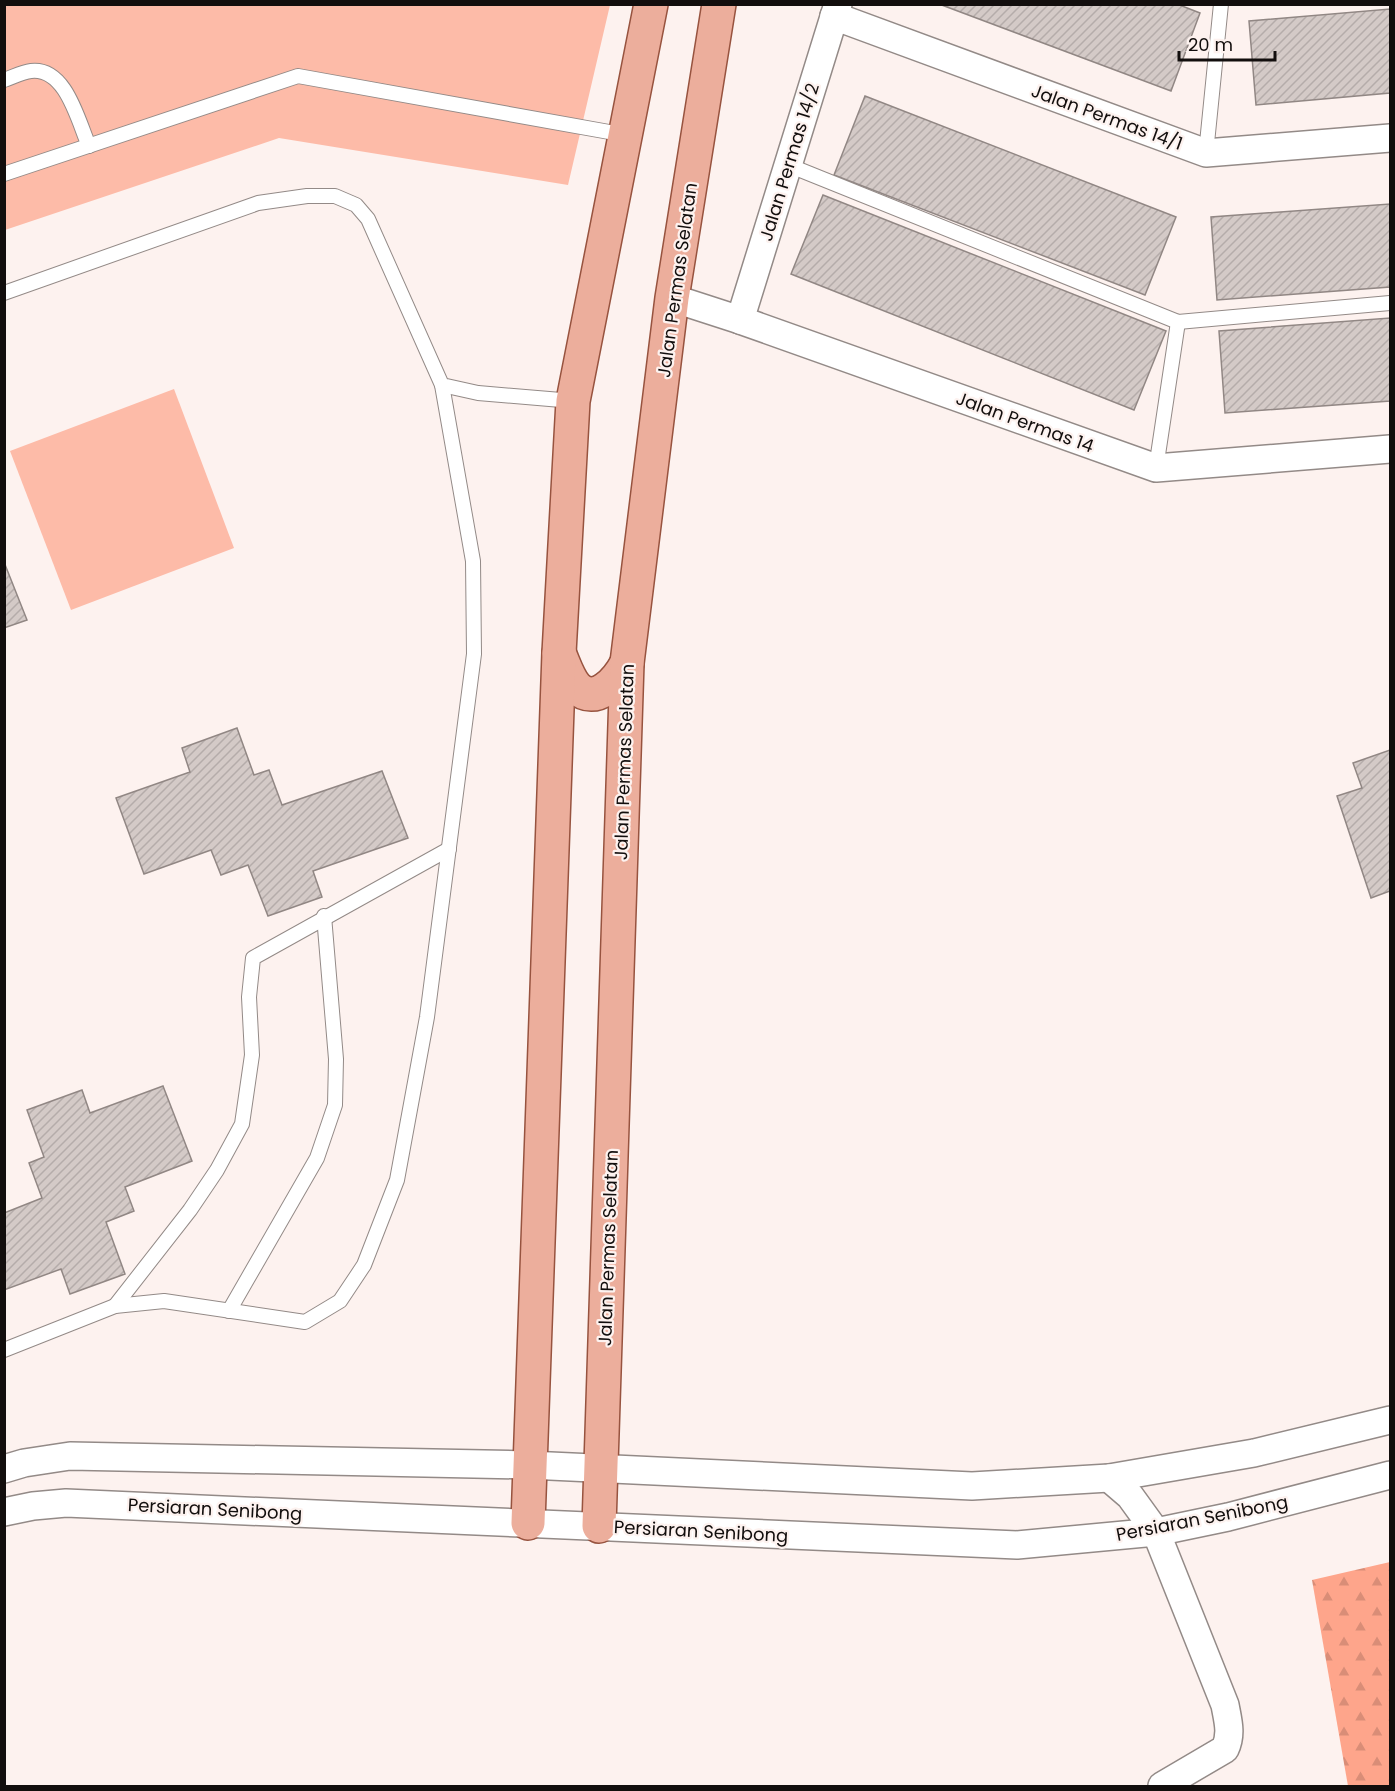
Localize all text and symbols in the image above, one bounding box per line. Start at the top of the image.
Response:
scale bar [1179,24,1275,62]
text: 20 m [1188,32,1233,57]
street label: Jalan Permas 14/1 [1028,78,1186,156]
street label: Jalan Permas 14/2 [753,80,825,244]
street label: Jalan Permas Selatan [651,181,703,379]
street label: Jalan Permas 14 [953,385,1097,459]
street label: Jalan Permas Selatan [608,663,640,861]
street label: Jalan Permas Selatan [592,1149,624,1347]
street label: Persiaran Senibong [1114,1489,1290,1547]
street label: Persiaran Senibong [127,1492,303,1526]
street label: Persiaran Senibong [613,1514,789,1548]

